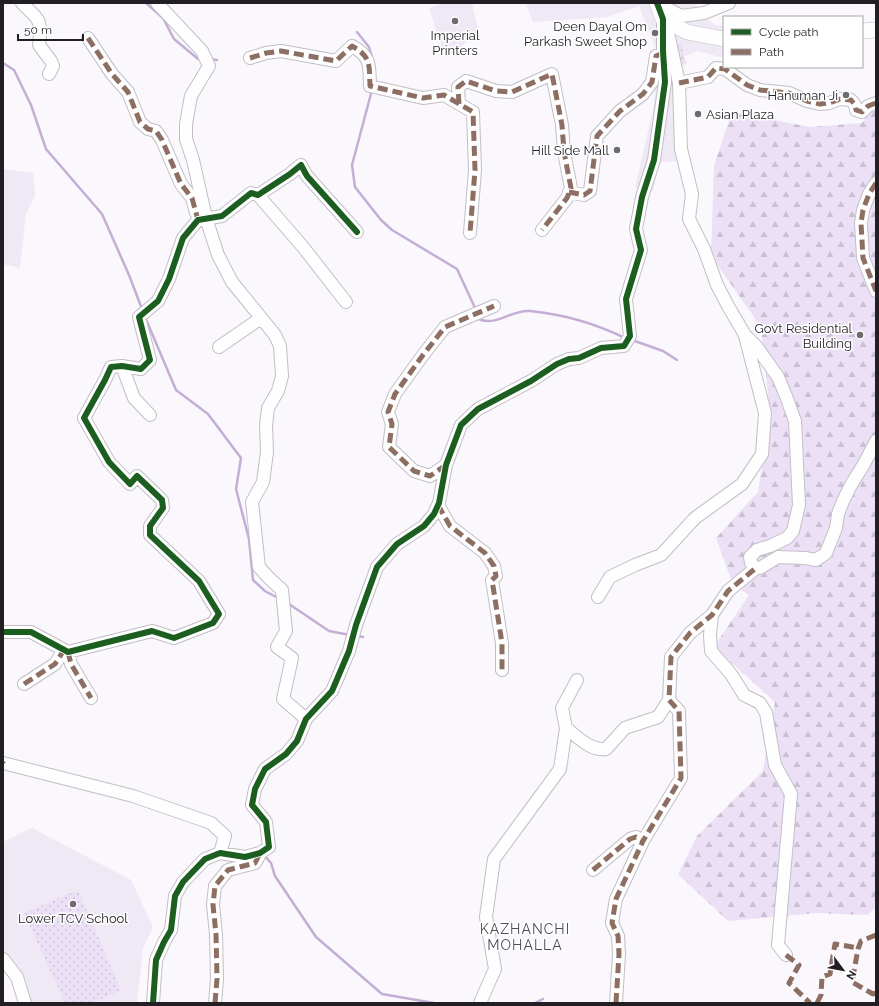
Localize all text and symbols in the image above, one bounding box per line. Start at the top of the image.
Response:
scale bar [18,16,83,42]
marker: Imperial Printers [450,16,460,26]
legend [723,16,863,68]
place label: Deen Dayal Om Parkash Sweet Shop [524,19,647,49]
text: 50 m [24,23,52,37]
text: Cycle path [759,25,818,39]
place label: Imperial Printers [431,28,480,58]
marker: Deen Dayal Om Parkash Sweet Shop [650,28,660,38]
text: Path [759,45,784,59]
place label: Hanuman Ji [767,88,838,103]
marker: Hanuman Ji [841,90,851,100]
place label: Asian Plaza [706,107,774,122]
marker: Asian Plaza [693,109,703,119]
place label: Hill Side Mall [531,143,609,158]
marker: Hill Side Mall [612,145,622,155]
place label: Govt Residential Building [755,321,852,351]
marker: Govt Residential Building [855,330,865,340]
marker: Lower TCV School [68,899,78,909]
place label: Lower TCV School [18,911,128,926]
district label: KAZHANCHI MOHALLA [480,921,570,953]
north arrow [823,950,863,990]
text: N [843,968,859,982]

